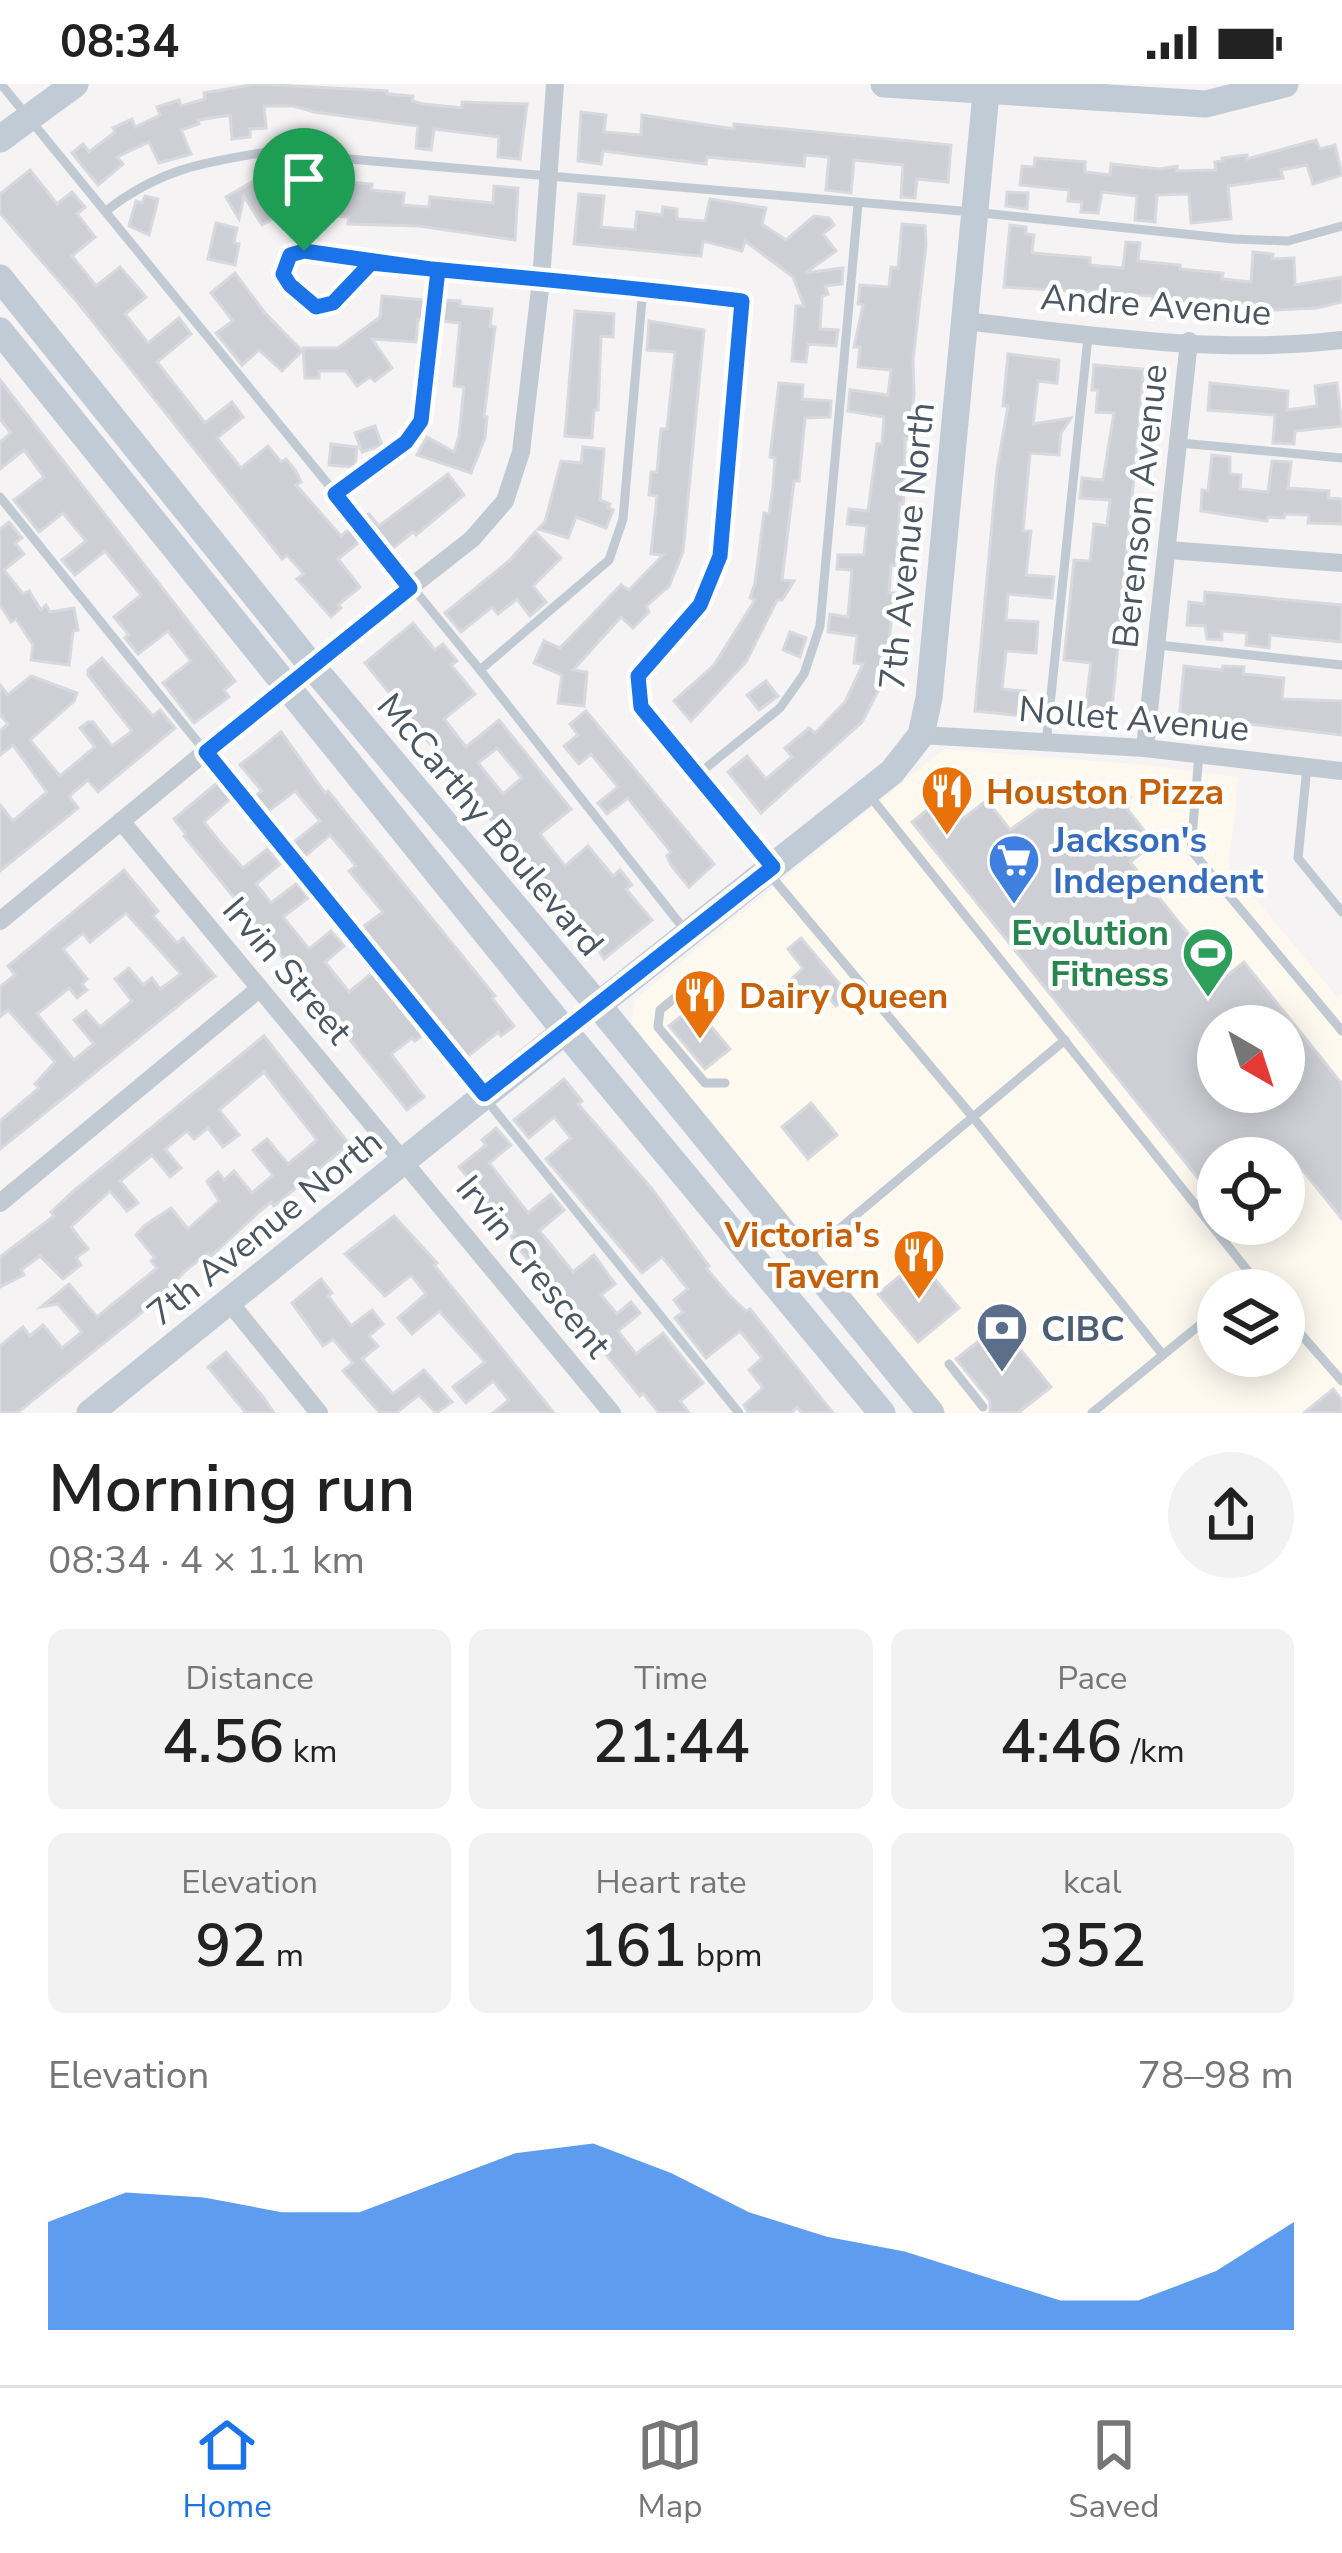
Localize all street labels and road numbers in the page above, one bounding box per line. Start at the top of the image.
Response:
street label: Andre Avenue [1039,273,1273,338]
street label: Berenson Avenue [1101,362,1180,651]
street label: 7th Avenue North [868,400,947,693]
street label: McCarthy Boulevard [365,683,615,967]
street label: Nollet Avenue [1017,685,1251,754]
street label: Irvin Street [211,887,363,1055]
street label: 7th Avenue North [137,1118,393,1338]
street label: Irvin Crescent [444,1165,622,1369]

